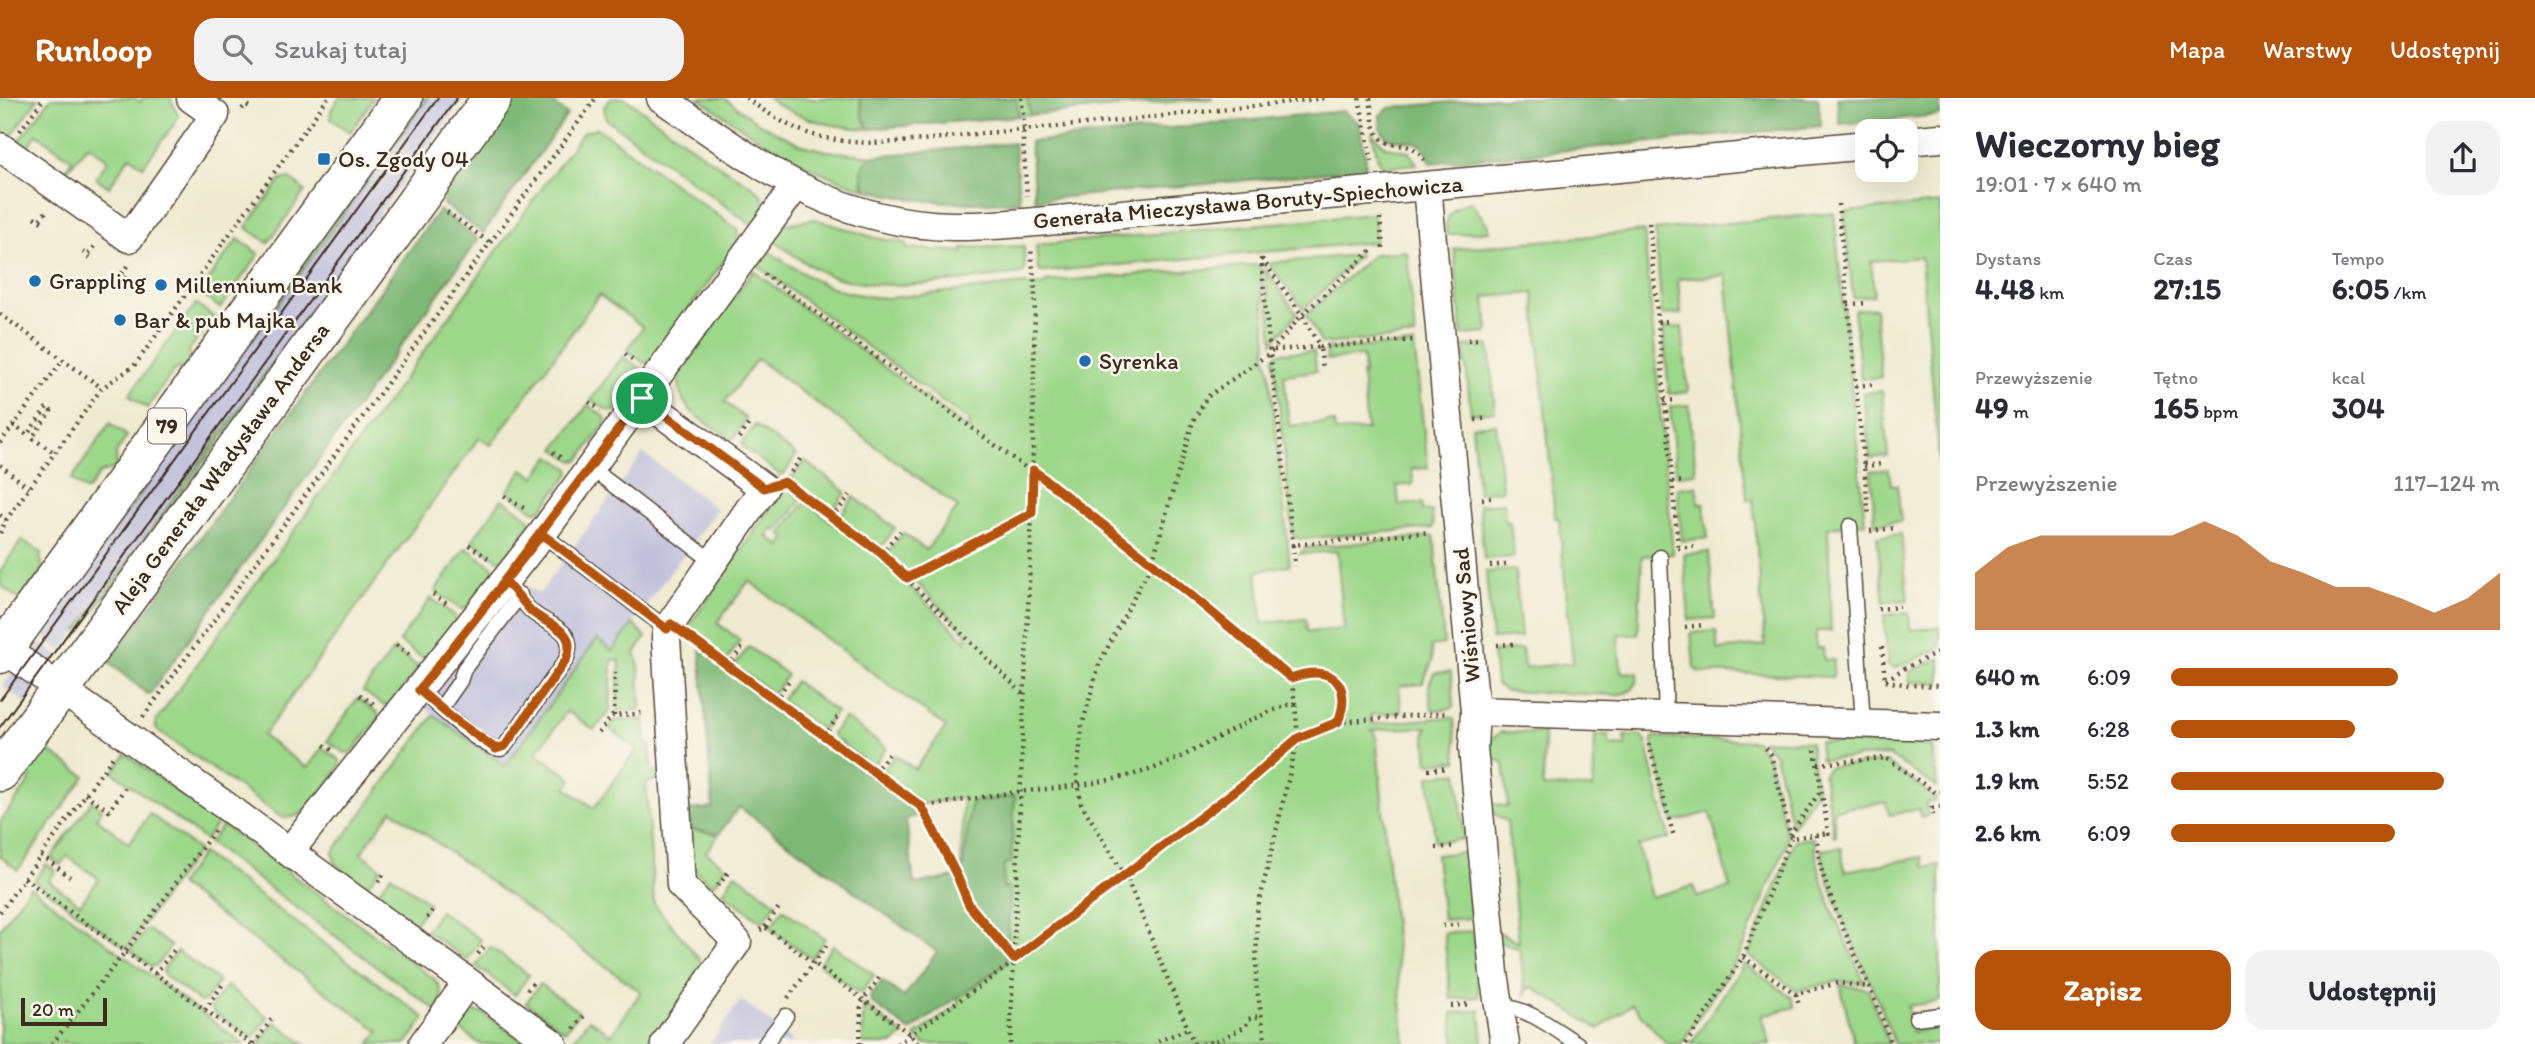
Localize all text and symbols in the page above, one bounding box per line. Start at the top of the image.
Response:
search box [194,18,684,81]
text: Runloop [35,30,152,69]
icon: search [218,30,256,68]
text: Szukaj tutaj [274,33,407,65]
text: Mapa [2169,35,2225,64]
text: Warstwy [2263,35,2352,64]
text: Udostępnij [2390,35,2500,64]
map controls [1855,119,1918,182]
button: locate [1855,119,1918,182]
text: Wieczorny bieg [1975,121,2220,167]
button: share [2426,121,2500,195]
place label: Os. Zgody 04 [338,145,469,173]
marker: Os. Zgody 04 [316,151,332,167]
street label: Generała Mieczysława Boruty-Spiechowicza [1032,169,1464,235]
text: 19:01 · 7 × 640 m [1975,170,2142,198]
text: Dystans [1975,247,2041,270]
text: Czas [2153,247,2193,270]
text: Tempo [2332,247,2385,270]
place label: Grappling [49,267,146,295]
text: 4.48 [1975,270,2035,307]
text: 27:15 [2153,270,2221,307]
text: 6:05 [2332,270,2389,307]
place label: Millennium Bank [175,271,342,299]
marker: Grappling [27,273,43,289]
marker: Millennium Bank [153,277,169,293]
text: km [2035,281,2064,304]
text: /km [2389,281,2427,304]
place label: Bar & pub Majka [134,306,296,334]
marker: Bar & pub Majka [112,312,128,328]
street label: Aleja Generała Władysława Andersa [105,317,335,619]
place label: Syrenka [1099,347,1178,375]
marker: Syrenka [1077,353,1093,369]
text: Przewyższenie [1975,366,2093,389]
text: Tętno [2153,366,2198,389]
text: kcal [2332,366,2365,389]
pin [612,368,672,428]
icon: arrive [623,379,661,417]
text: 49 [1975,389,2009,426]
text: 165 [2153,389,2199,426]
text: 304 [2332,389,2385,426]
text: m [2009,400,2029,423]
text: bpm [2199,400,2238,423]
road number: 79 [148,408,186,444]
text: Przewyższenie [1975,469,2117,497]
text: 117–124 m [2393,469,2500,497]
street label: Wiśniowy Sad [1446,546,1486,684]
text: 640 m [1975,663,2040,691]
text: 6:09 [2087,663,2131,691]
text: 1.3 km [1975,715,2039,743]
text: 6:28 [2087,715,2130,743]
text: 1.9 km [1975,767,2039,795]
text: 5:52 [2087,767,2129,795]
text: 2.6 km [1975,819,2041,847]
text: 6:09 [2087,819,2131,847]
button: Zapisz [1975,950,2231,1030]
button: Udostępnij [2245,950,2500,1030]
scale bar [21,995,107,1027]
text: 20 m [32,998,74,1021]

